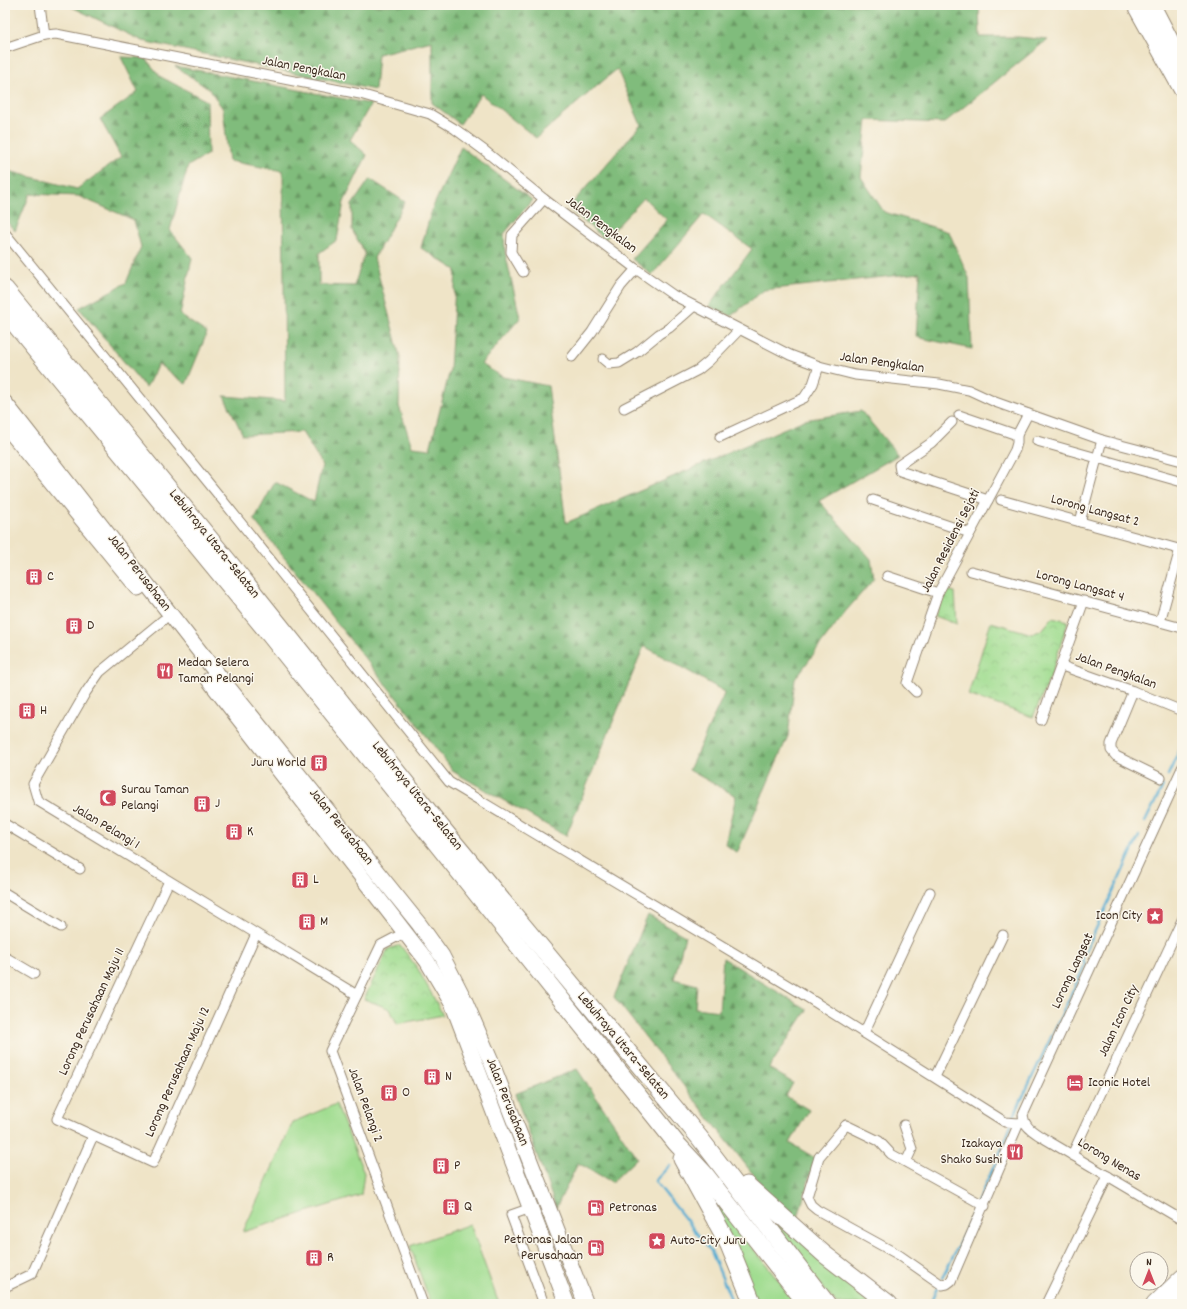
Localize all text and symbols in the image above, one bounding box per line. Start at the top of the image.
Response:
street label: Jalan Pengkalan [260,51,348,87]
street label: Jalan Pengkalan [561,191,641,259]
street label: Jalan Pengkalan [839,347,925,379]
street label: Lebuhraya Utara–Selatan [164,485,264,603]
street label: Jalan Residensi Sejati [916,485,986,596]
street label: Lorong Langsat 2 [1048,490,1142,532]
street label: Jalan Perusahaan [102,530,176,616]
street label: Lorong Langsat 4 [1034,565,1126,607]
building icon: C [24,567,44,587]
place label: C [47,567,54,587]
building icon: D [64,616,84,636]
place label: D [87,616,94,636]
street label: Jalan Pengkalan [1073,647,1159,695]
place label: Medan Selera Taman Pelangi [178,653,254,689]
restaurant icon: Medan Selera Taman Pelangi [155,661,175,681]
building icon: H [17,701,37,721]
place label: H [40,701,47,721]
street label: Lebuhraya Utara–Selatan [367,737,467,855]
place label: Juru World [251,753,306,773]
building icon: Juru World [309,753,329,773]
place label: Surau Taman Pelangi [121,780,189,816]
street label: Jalan Perusahaan [304,784,378,870]
mosque icon: Surau Taman Pelangi [98,788,118,808]
building icon: J [192,794,212,814]
place label: J [215,794,220,814]
street label: Jalan Pelangi 1 [69,799,143,855]
building icon: K [224,822,244,842]
place label: K [247,822,254,842]
building icon: L [290,870,310,890]
place label: L [313,870,319,890]
place label: Icon City [1096,906,1142,926]
place icon: Icon City [1145,906,1165,926]
building icon: M [297,912,317,932]
place label: M [320,912,328,932]
street label: Lorong Langsat [1047,930,1099,1012]
street label: Lorong Perusahaan Maju 11 [54,945,130,1079]
street label: Jalan Icon City [1094,981,1145,1060]
street label: Lebuhraya Utara–Selatan [572,988,674,1104]
street label: Lorong Perusahaan Maju 12 [140,1003,216,1141]
street label: Jalan Perusahaan [480,1055,534,1149]
street label: Jalan Pelangi 2 [342,1065,388,1145]
building icon: N [422,1067,442,1087]
place label: N [445,1067,452,1087]
hotel icon: Iconic Hotel [1065,1073,1085,1093]
place label: Iconic Hotel [1088,1073,1151,1093]
building icon: O [379,1083,399,1103]
place label: O [402,1083,410,1103]
street label: Lorong Nenas [1073,1133,1145,1187]
place label: Izakaya Shako Sushi [941,1134,1002,1170]
restaurant icon: Izakaya Shako Sushi [1005,1142,1025,1162]
building icon: P [431,1156,451,1176]
place label: P [454,1156,460,1176]
building icon: Q [441,1197,461,1217]
place label: Q [464,1197,472,1217]
fuel station icon: Petronas [586,1198,606,1218]
place label: Petronas [609,1198,657,1218]
place label: Petronas Jalan Perusahaan [504,1230,583,1266]
place icon: Auto-City Juru [647,1231,667,1251]
place label: Auto-City Juru [670,1231,746,1251]
fuel station icon: Petronas Jalan Perusahaan [586,1238,606,1258]
building icon: R [304,1248,324,1268]
place label: R [327,1248,334,1268]
north arrow [1129,1251,1169,1291]
text: N [1146,1255,1152,1271]

